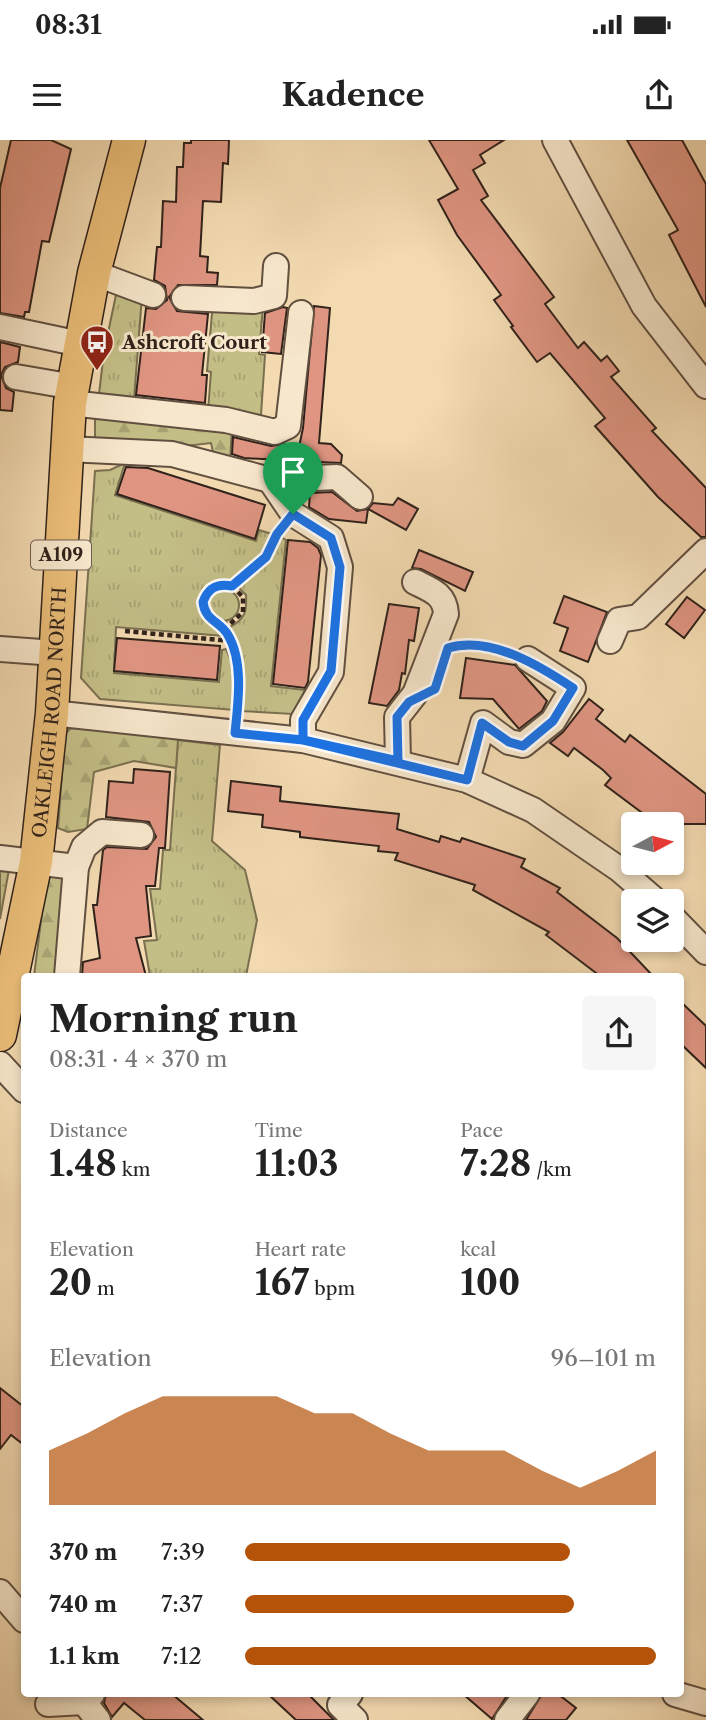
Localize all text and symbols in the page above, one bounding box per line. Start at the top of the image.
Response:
text: 08:31 [35,9,102,41]
text: Kadence [281,75,425,114]
icon: menu [28,76,66,114]
icon: share [640,76,678,114]
bus stop icon: Ashcroft Court [78,323,116,372]
place label: Ashcroft Court [121,331,267,354]
pin [263,442,323,514]
icon: arrive [274,453,312,491]
road number: A109 [31,540,91,570]
street label: OAKLEIGH ROAD NORTH [27,586,71,839]
north arrow [621,812,684,875]
map controls [621,812,684,952]
button: layers [621,889,684,952]
text: Morning run [49,995,298,1042]
button: share [582,996,656,1070]
text: 08:31 · 4 × 370 m [49,1045,228,1073]
text: Distance [49,1119,128,1142]
text: Time [255,1119,303,1142]
text: Pace [460,1119,503,1142]
text: 1.48 [49,1142,117,1185]
text: 11:03 [255,1142,339,1185]
text: 7:28 [460,1142,531,1185]
text: km [117,1158,150,1181]
text: /km [531,1158,572,1181]
text: Elevation [49,1238,134,1261]
text: Heart rate [255,1238,346,1261]
text: kcal [460,1238,496,1261]
text: 20 [49,1261,92,1304]
text: 167 [255,1261,309,1304]
text: 100 [460,1261,520,1304]
text: m [92,1277,115,1300]
text: bpm [309,1277,355,1300]
text: Elevation [49,1344,152,1372]
text: 96–101 m [551,1344,656,1372]
text: 370 m [49,1538,117,1566]
text: 7:39 [161,1538,205,1566]
text: 740 m [49,1590,117,1618]
text: 7:37 [161,1590,203,1618]
text: 1.1 km [49,1642,120,1670]
text: 7:12 [161,1642,202,1670]

